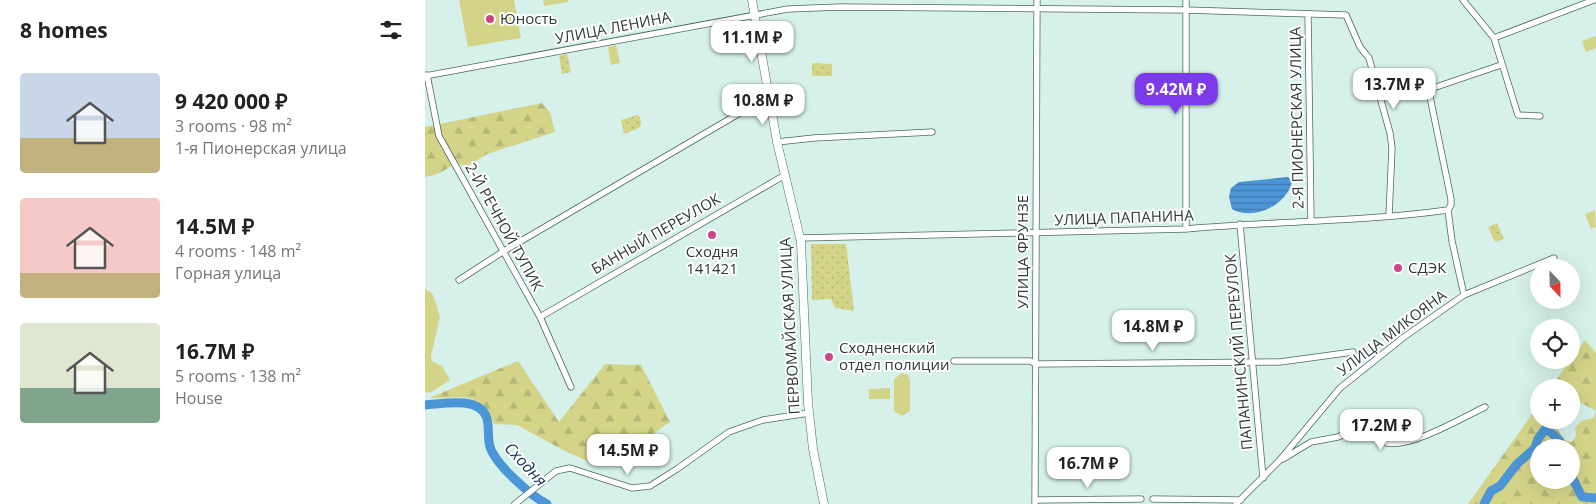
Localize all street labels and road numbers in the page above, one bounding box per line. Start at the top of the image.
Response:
street label: УЛИЦА ЛЕНИНА [553,6,673,48]
street label: 2-Я ПИОНЕРСКАЯ УЛИЦА [1284,26,1308,209]
street label: 2-Й РЕЧНОЙ ТУПИК [461,159,549,295]
street label: БАННЫЙ ПЕРЕУЛОК [587,188,724,278]
street label: УЛИЦА ФРУНЗЕ [1012,195,1032,309]
street label: УЛИЦА ПАПАНИНА [1054,205,1195,229]
street label: ПЕРВОМАЙСКАЯ УЛИЦА [774,237,804,415]
street label: ПАПАНИНСКИЙ ПЕРЕУЛОК [1219,252,1257,451]
street label: УЛИЦА МИКОЯНА [1333,284,1450,380]

